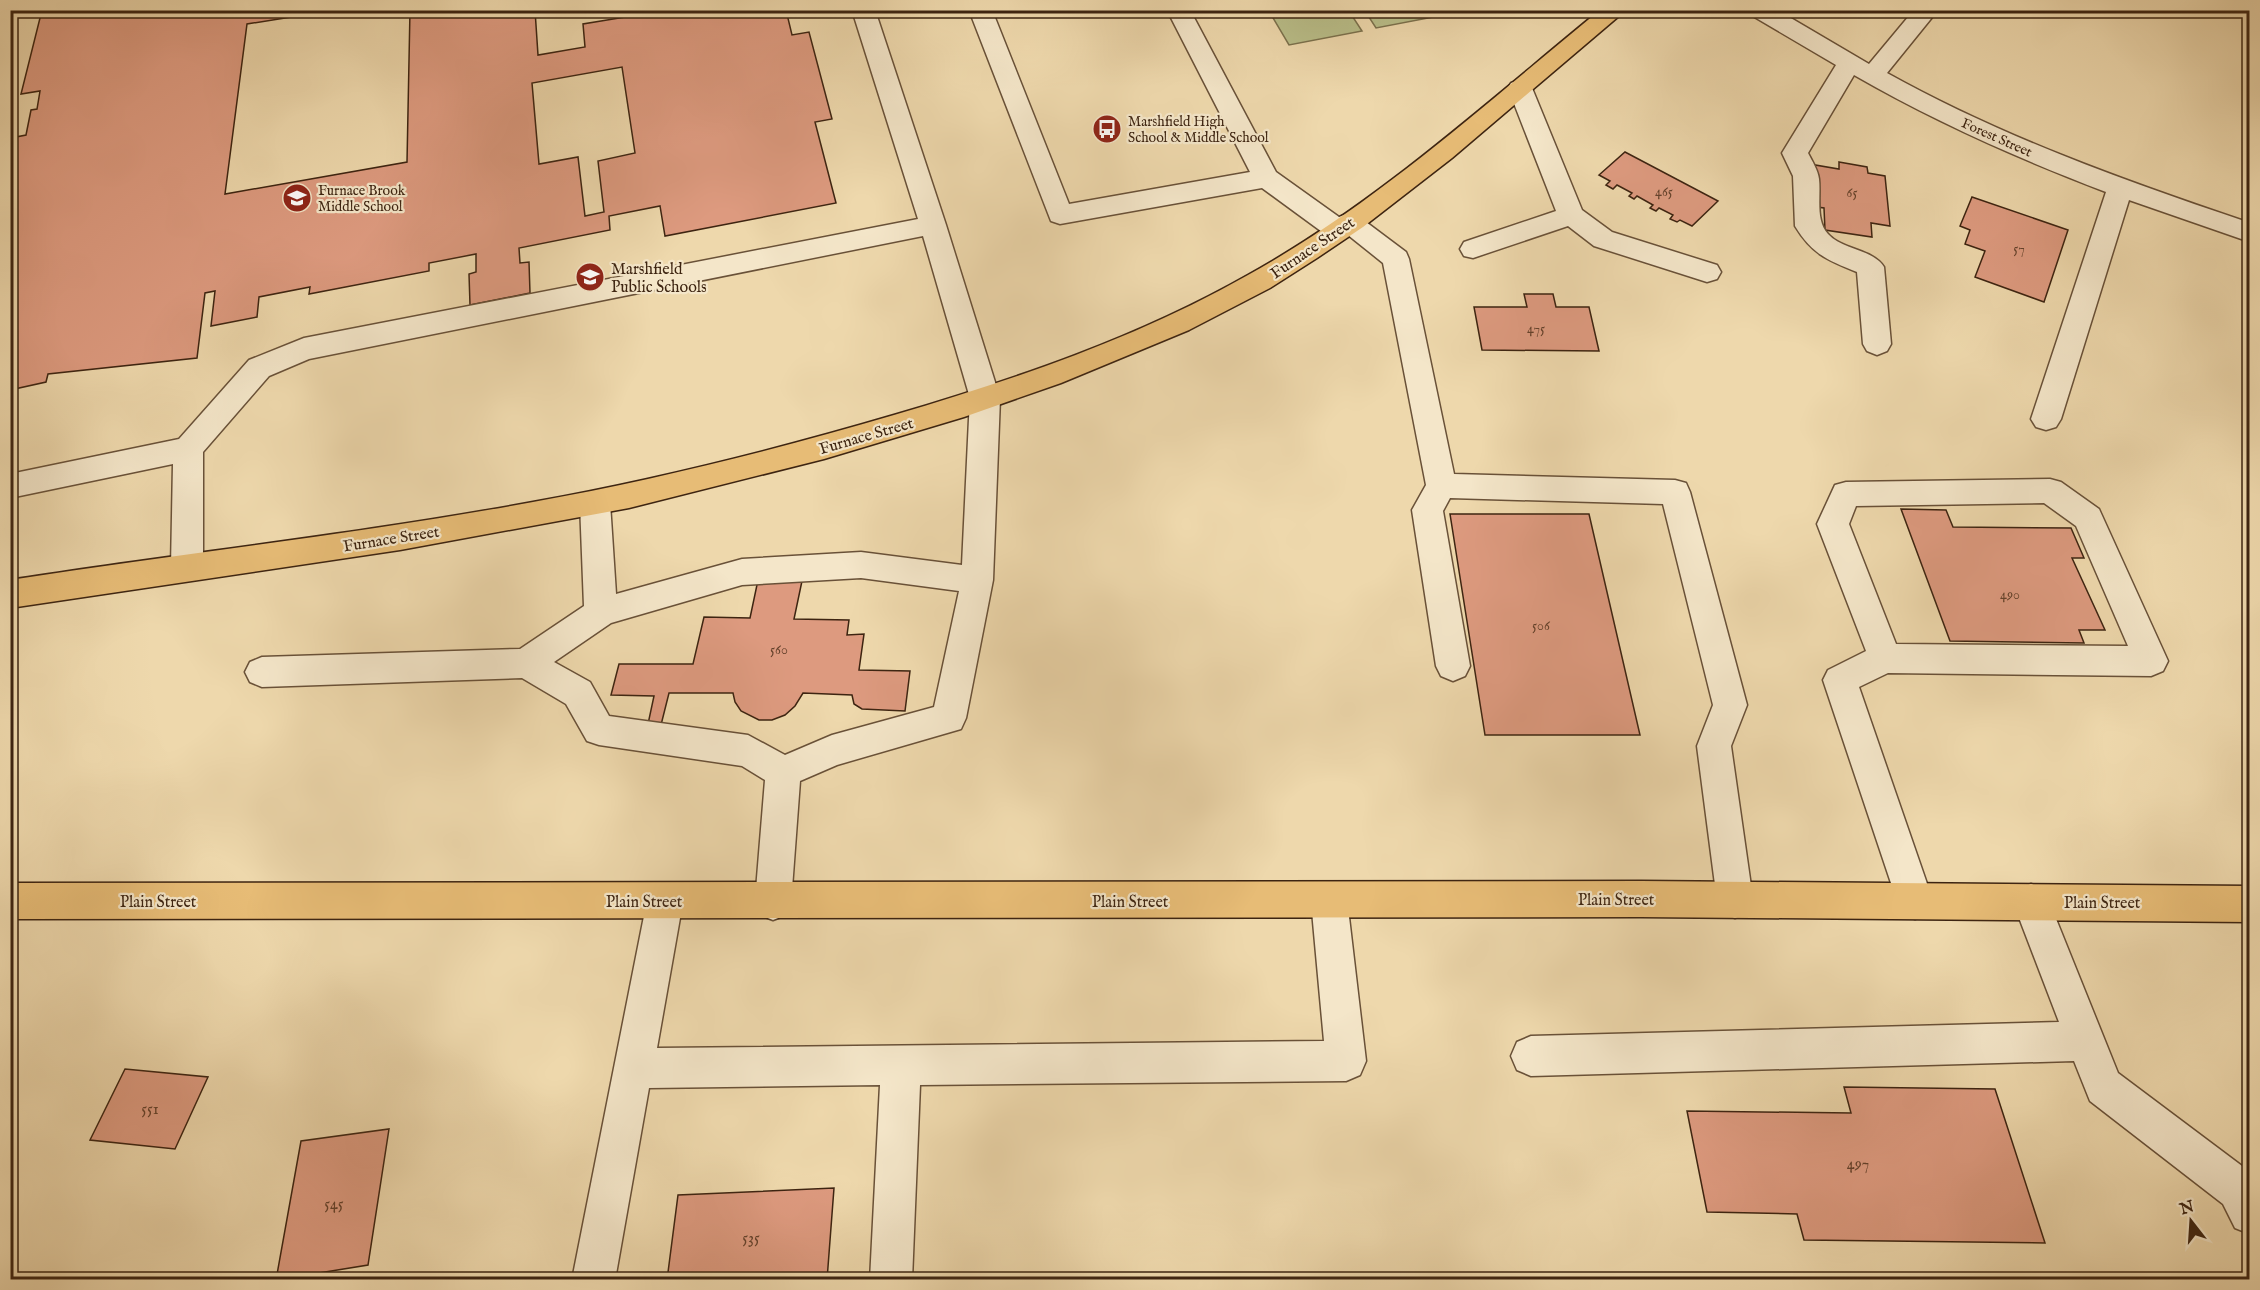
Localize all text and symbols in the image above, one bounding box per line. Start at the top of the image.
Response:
bus stop icon: Marshfield High School & Middle School [1091,113,1123,145]
place label: Marshfield High School & Middle School [1128,113,1269,147]
street label: Forest Street [1958,114,2035,162]
school or university icon: Furnace Brook Middle School [281,182,313,214]
place label: Furnace Brook Middle School [318,182,406,216]
house number: 465 [1655,183,1673,201]
house number: 65 [1847,184,1857,202]
street label: Furnace Street [1267,213,1359,284]
house number: 57 [2013,240,2025,258]
place label: Marshfield Public Schools [611,260,707,298]
school or university icon: Marshfield Public Schools [574,261,606,293]
house number: 475 [1527,320,1545,338]
street label: Furnace Street [817,414,916,460]
street label: Furnace Street [342,522,441,557]
house number: 490 [2000,586,2020,604]
house number: 506 [1532,617,1551,635]
house number: 560 [770,641,788,659]
street label: Plain Street [1578,891,1655,911]
street label: Plain Street [120,893,197,913]
street label: Plain Street [606,893,683,913]
street label: Plain Street [1092,893,1169,913]
street label: Plain Street [2064,894,2141,914]
house number: 551 [141,1100,159,1120]
house number: 497 [1847,1155,1869,1175]
north arrow [2161,1191,2221,1251]
house number: 545 [324,1195,344,1215]
text: N [2177,1197,2197,1220]
house number: 535 [742,1229,760,1249]

